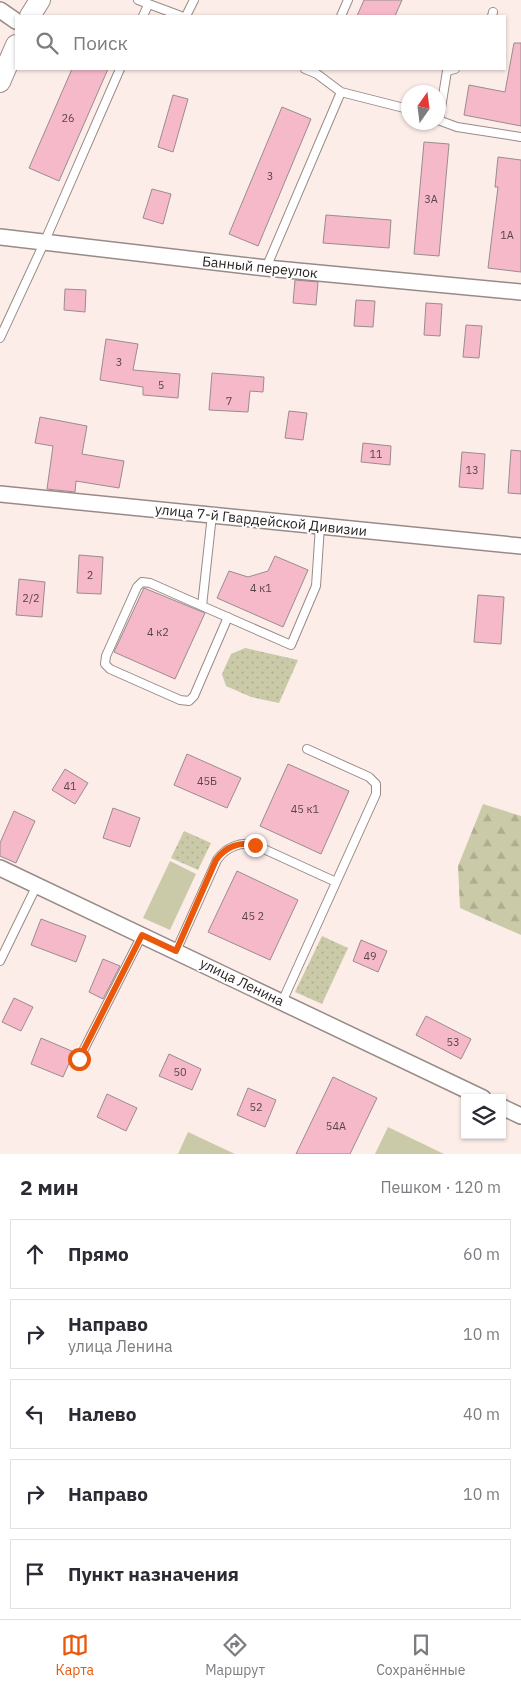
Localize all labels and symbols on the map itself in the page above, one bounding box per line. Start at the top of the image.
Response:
north arrow [401,85,446,130]
house number: 26 [61,111,75,125]
house number: 3 [267,169,273,183]
house number: 3А [424,192,438,206]
house number: 1А [500,228,514,242]
street label: Банный переулок [201,252,319,282]
house number: 3 [116,355,122,369]
house number: 5 [158,378,164,392]
house number: 7 [226,394,232,408]
house number: 11 [369,447,383,461]
house number: 13 [465,463,479,477]
street label: улица 7-й Гвардейской Дивизии [154,500,368,540]
house number: 2 [87,568,93,582]
house number: 4 к1 [250,581,272,595]
house number: 2/2 [22,591,40,605]
house number: 4 к2 [147,625,169,639]
house number: 45Б [197,774,217,788]
house number: 41 [63,779,77,793]
house number: 45 к1 [291,802,320,816]
route end [244,834,267,857]
house number: 45 2 [242,909,264,923]
house number: 49 [363,949,377,963]
street label: улица Ленина [197,954,288,1010]
house number: 53 [446,1035,460,1049]
route start [68,1048,91,1071]
house number: 50 [173,1065,187,1079]
house number: 52 [249,1100,263,1114]
house number: 54А [326,1119,346,1133]

